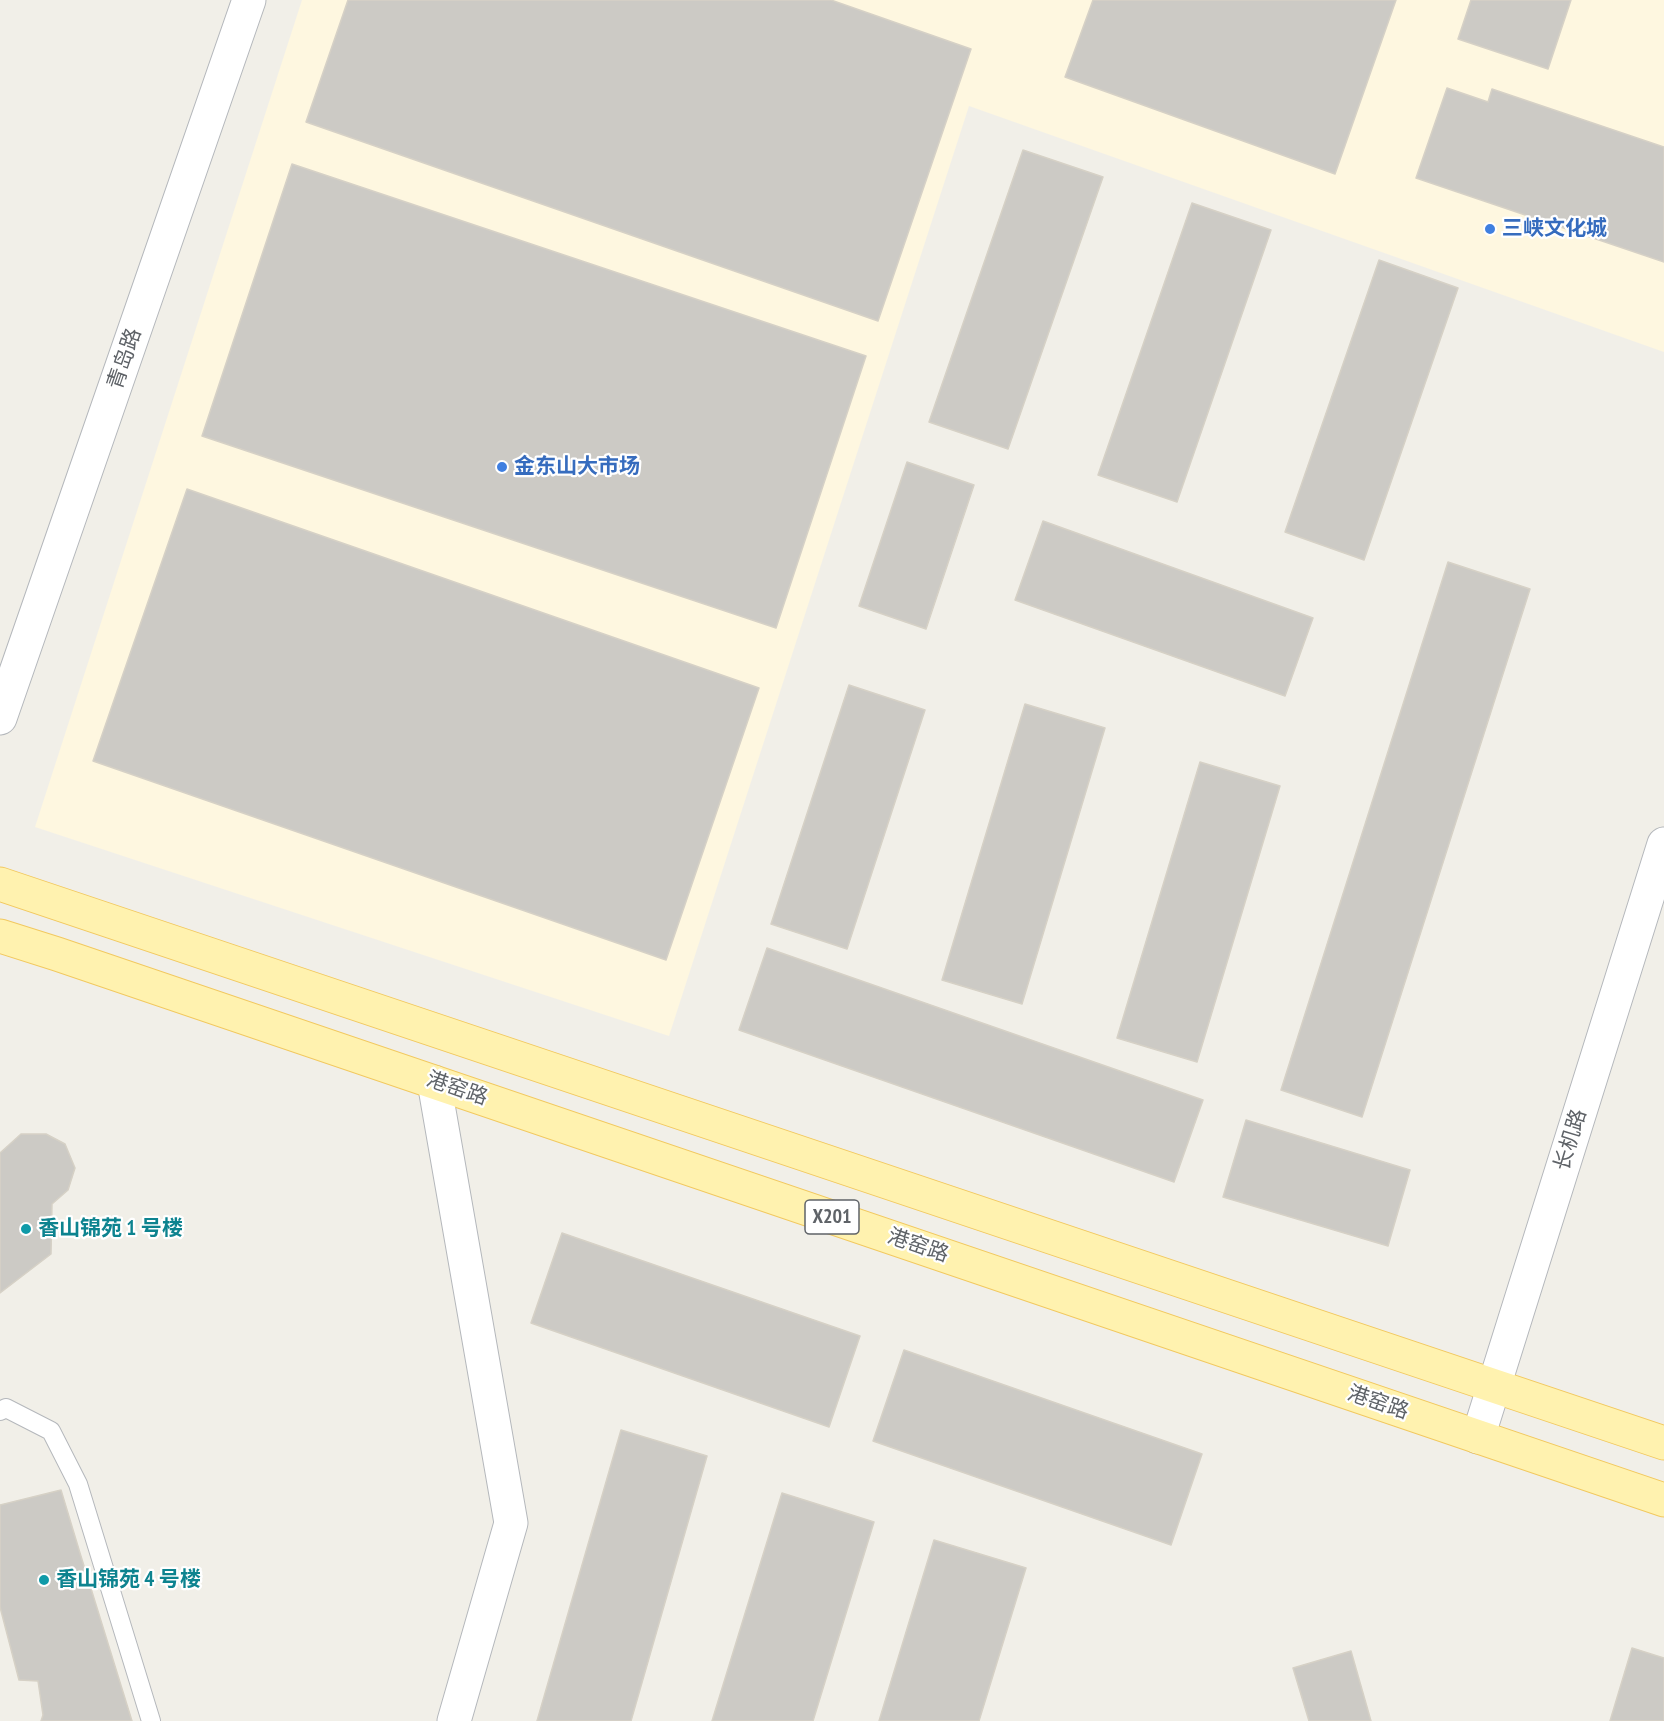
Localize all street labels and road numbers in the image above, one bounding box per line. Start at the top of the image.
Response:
street label: 青岛路 [103,325,147,393]
street label: 港窑路 [423,1067,491,1111]
street label: 长机路 [1550,1106,1592,1174]
road number: X201 [805,1200,859,1234]
street label: 港窑路 [884,1224,952,1268]
street label: 港窑路 [1344,1381,1412,1425]

